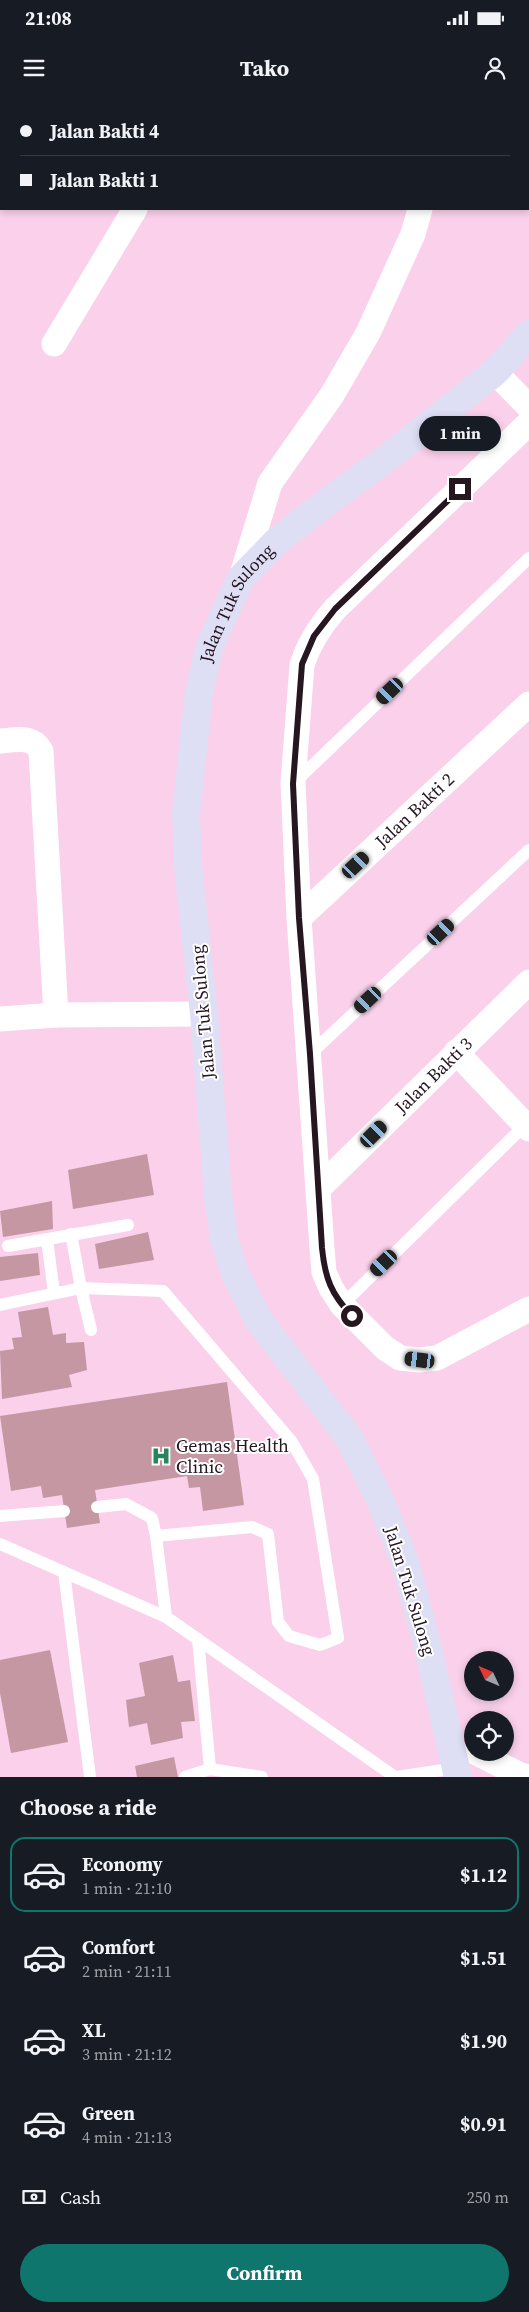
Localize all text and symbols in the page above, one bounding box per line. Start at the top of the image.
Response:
text: 21:08 [25,5,72,31]
text: Tako [240,53,289,83]
icon: menu [20,54,48,82]
icon: person [481,54,509,82]
text: Jalan Bakti 4 [50,118,159,144]
text: Jalan Bakti 1 [50,167,159,193]
callout: 1 min [419,416,501,452]
text: 1 min [439,422,481,444]
route end [449,478,471,500]
street label: Jalan Tuk Sulong [193,538,280,666]
car [373,675,406,707]
street label: Jalan Bakti 2 [369,767,459,854]
car [339,849,372,881]
car [424,916,457,948]
street label: Jalan Tuk Sulong [184,944,221,1081]
car [351,984,384,1016]
street label: Jalan Bakti 3 [388,1031,478,1120]
car [358,1118,389,1150]
car [367,1247,400,1279]
route start [341,1305,363,1327]
car [404,1351,435,1369]
place label: Gemas Health Clinic [176,1433,289,1479]
hospital icon: Gemas Health Clinic [150,1445,172,1467]
street label: Jalan Tuk Sulong [379,1522,442,1659]
north arrow [464,1651,514,1701]
map controls [464,1651,514,1761]
button: locate [464,1711,514,1761]
text: Choose a ride [20,1792,157,1822]
text: Economy [82,1851,163,1877]
icon: car [22,1852,67,1897]
text: $1.12 [460,1862,507,1888]
text: 1 min · 21:10 [82,1877,172,1899]
text: Comfort [82,1934,155,1960]
icon: car [22,1935,67,1980]
text: $1.51 [460,1945,507,1971]
text: 2 min · 21:11 [82,1960,172,1982]
text: XL [82,2017,105,2043]
icon: car [22,2018,67,2063]
text: $1.90 [460,2028,507,2054]
text: 3 min · 21:12 [82,2043,172,2065]
text: Green [82,2100,135,2126]
icon: car [22,2101,67,2146]
text: $0.91 [460,2111,507,2137]
text: 4 min · 21:13 [82,2126,172,2148]
icon: cash [20,2183,48,2211]
text: Cash [60,2184,101,2210]
text: 250 m [467,2186,509,2208]
button: Confirm [20,2244,509,2302]

